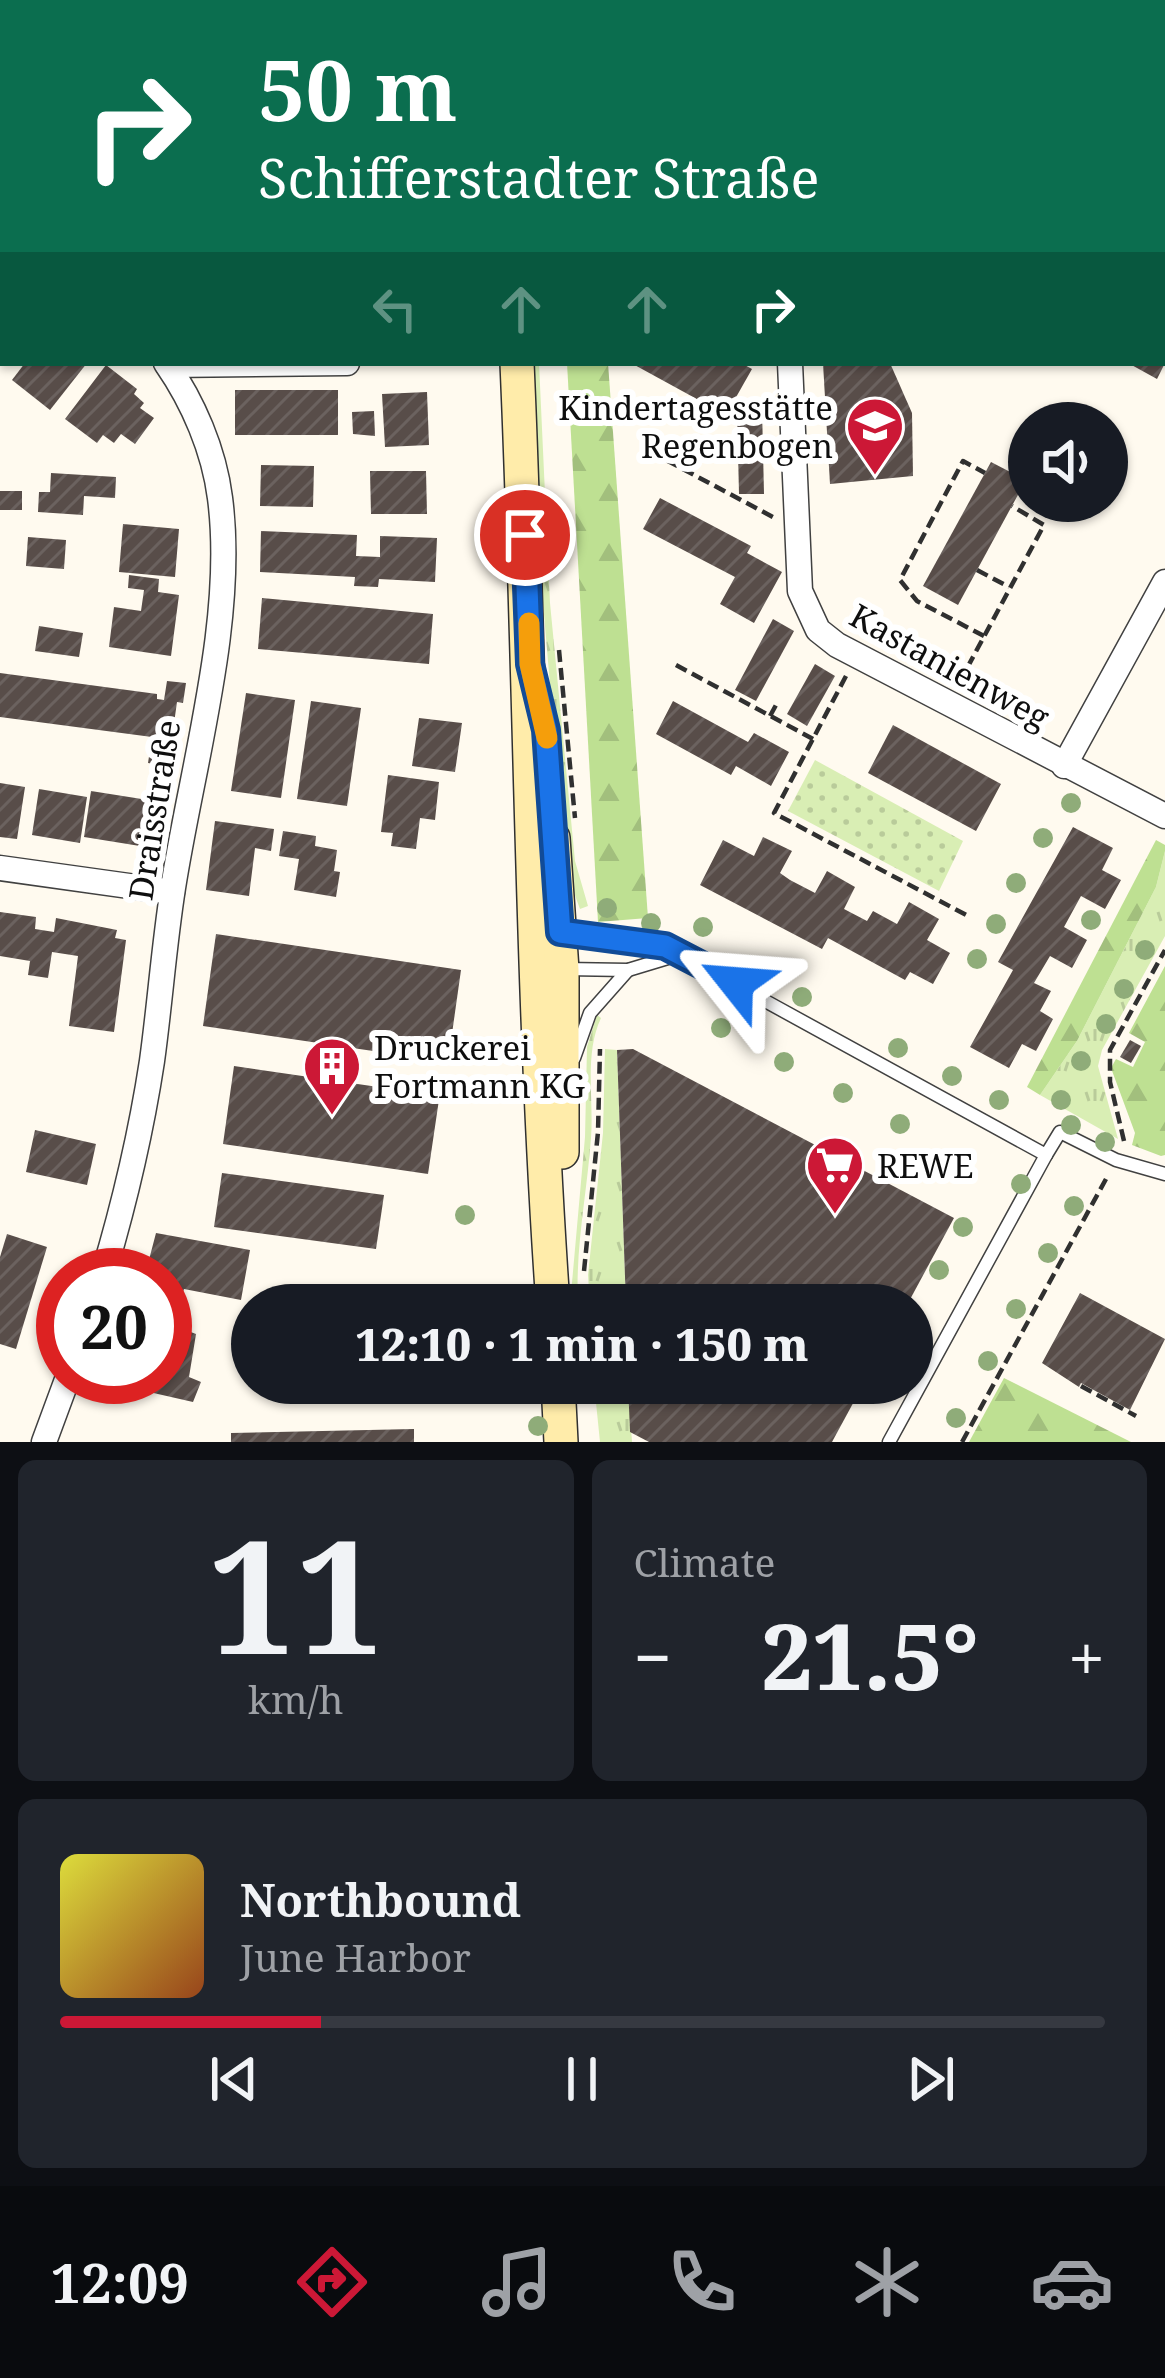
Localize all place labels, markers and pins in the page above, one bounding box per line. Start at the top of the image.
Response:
place label: Kindertagesstätte Regenbogen [558,385,833,468]
school or university icon: Kindertagesstätte Regenbogen [844,395,906,477]
pin [474,484,576,586]
place label: Druckerei Fortmann KG [374,1025,585,1108]
building icon: Druckerei Fortmann KG [301,1035,363,1117]
supermarket icon: REWE [804,1134,866,1216]
place label: REWE [877,1143,974,1188]

